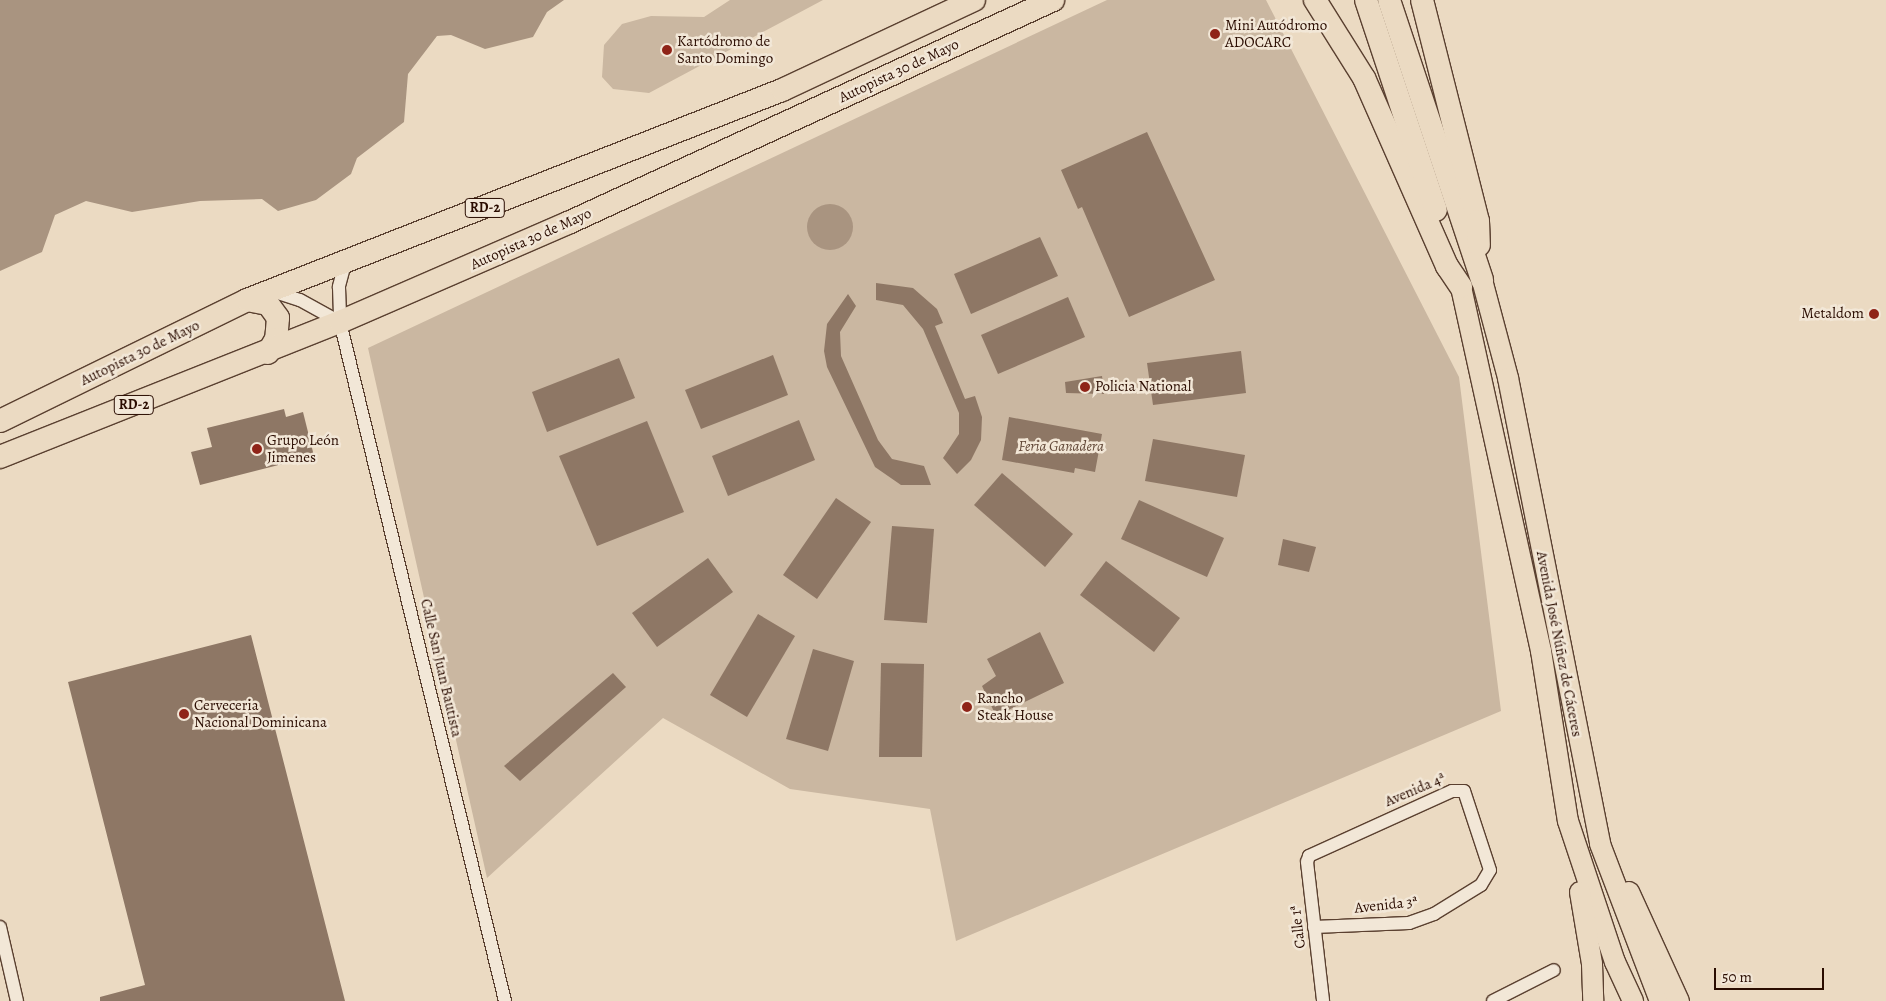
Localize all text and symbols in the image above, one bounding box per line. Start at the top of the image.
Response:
place label: Mini Autódromo ADOCARC [1225,16,1327,51]
marker: Mini Autódromo ADOCARC [1209,28,1221,40]
place label: Kartódromo de Santo Domingo [677,32,773,67]
street label: Autopista 30 de Mayo [836,35,962,107]
marker: Kartódromo de Santo Domingo [661,44,673,56]
road number: RD-2 [464,197,506,220]
street label: Autopista 30 de Mayo [468,204,594,274]
place label: Metaldom [1801,305,1864,323]
marker: Metaldom [1868,308,1880,320]
street label: Autopista 30 de Mayo [78,316,202,390]
place label: Policia National [1095,378,1191,396]
marker: Policia National [1079,381,1091,393]
road number: RD-2 [113,394,155,416]
place label: Grupo León Jimenes [267,431,339,466]
park label: Feria Ganadera [1018,438,1104,456]
marker: Grupo León Jimenes [251,443,263,455]
street label: Avenida José Núñez de Cáceres [1532,550,1586,738]
street label: Calle San Juan Bautista [416,597,466,739]
place label: Rancho Steak House [977,689,1053,724]
place label: Cerveceria Nacional Dominicana [194,696,327,731]
marker: Rancho Steak House [961,701,973,713]
marker: Cerveceria Nacional Dominicana [178,708,190,720]
street label: Avenida 4ª [1382,769,1448,811]
street label: Avenida 3ª [1354,893,1418,917]
street label: Calle 1ª [1286,904,1310,950]
scale bar [1716,958,1826,990]
text: 50 m [1722,967,1752,987]

